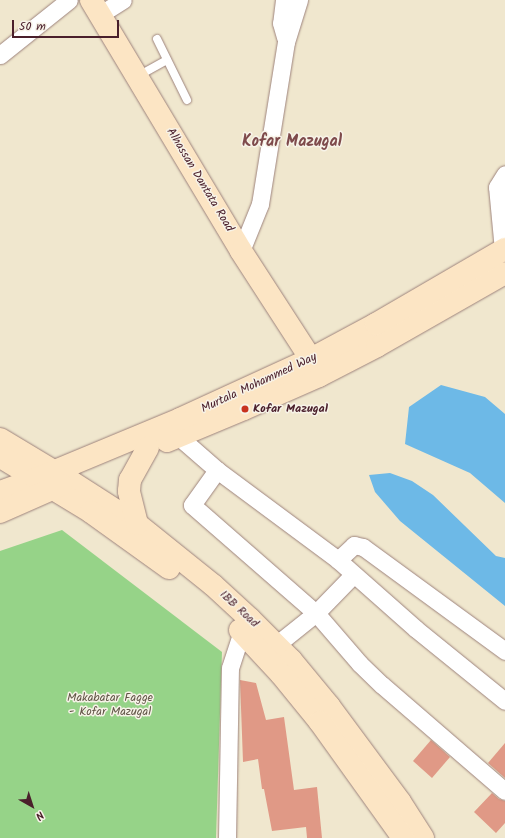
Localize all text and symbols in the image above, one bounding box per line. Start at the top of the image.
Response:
scale bar [14,12,121,38]
text: 50 m [19,17,46,36]
street label: Alhassan Dantata Road [163,125,237,235]
district label: Kofar Mazugal [242,132,342,152]
street label: Murtala Mohammed Way [199,350,319,416]
place label: Kofar Mazugal [253,402,328,416]
marker: Kofar Mazugal [240,404,250,414]
street label: IBB Road [217,587,261,631]
park label: Makabatar Fagge - Kofar Mazugal [67,691,153,719]
north arrow [12,786,52,826]
text: N [31,806,48,825]

